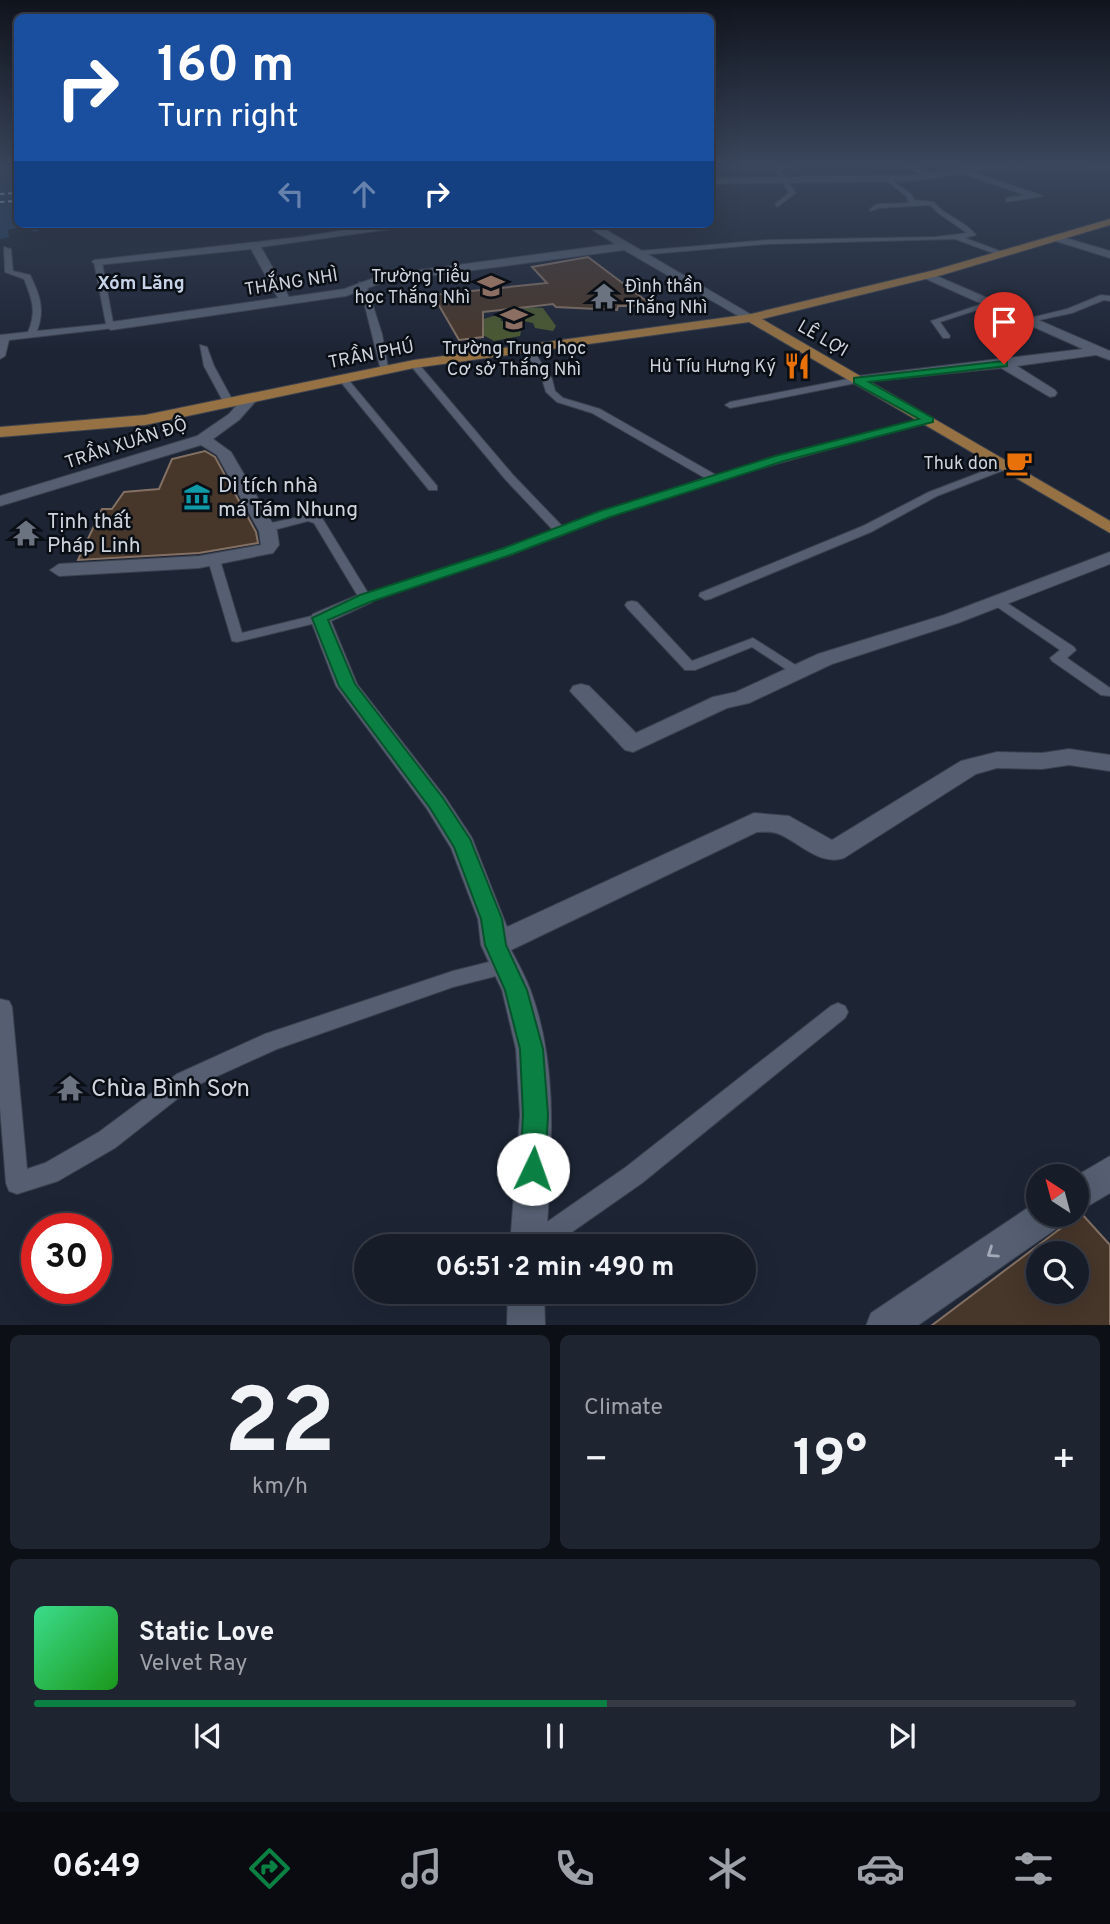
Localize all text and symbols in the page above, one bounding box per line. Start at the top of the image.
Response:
text: 160 m [157,37,294,99]
icon: right [42,42,133,133]
text: Turn right [157,98,299,138]
icon: left [272,175,310,213]
icon: ahead [345,175,383,213]
icon: right [418,175,456,213]
street label: THẮNG NHÌ [242,260,340,302]
place label: Trường Tiểu học Thắng Nhì [354,262,470,310]
school or university icon: Trường Tiểu học Thắng Nhì [476,271,506,301]
district label: Xóm Lăng [97,272,185,296]
place label: Đình thần Thắng Nhì [625,275,707,320]
temple icon: Đình thần Thắng Nhì [589,281,619,311]
pin [974,292,1034,364]
icon: arrive [985,303,1023,341]
school or university icon: Trường Trung học Cơ sở Thắng Nhì [499,304,529,334]
street label: LÊ LỢI [793,314,853,363]
street label: TRẦN PHÚ [325,331,416,375]
place label: Trường Trung học Cơ sở Thắng Nhì [442,338,586,382]
restaurant icon: Hủ Tíu Hưng Ký [782,351,812,381]
place label: Hủ Tíu Hưng Ký [649,356,776,379]
street label: TRẦN XUÂN ĐỘ [61,409,191,475]
cafe icon: Thuk don [1004,448,1034,478]
place label: Thuk don [923,453,998,476]
place label: Di tích nhà má Tám Nhung [218,473,358,524]
museum icon: Di tích nhà má Tám Nhung [182,482,212,512]
place label: Tịnh thất Pháp Linh [47,509,141,560]
temple icon: Tịnh thất Pháp Linh [11,518,41,548]
temple icon: Chùa Bình Sơn [55,1073,85,1103]
place label: Chùa Bình Sơn [91,1075,250,1105]
position arrow [496,1132,570,1206]
north arrow [1026,1164,1088,1227]
map controls [1026,1164,1089,1304]
speed limit sign: 30 [21,1213,112,1304]
button: search [1026,1241,1089,1304]
one-way arrow [987,1245,1000,1257]
text: 06:51 · 2 min · 490 m [436,1252,674,1285]
text: 22 [224,1370,336,1485]
text: Climate [584,1394,663,1423]
text: 19° [793,1428,867,1494]
text: − [584,1437,609,1486]
text: + [1051,1437,1076,1486]
text: km/h [252,1473,308,1502]
text: Static Love [139,1617,274,1650]
text: Velvet Ray [139,1650,247,1679]
icon: previous [189,1717,227,1755]
icon: pause [536,1717,574,1755]
icon: next [883,1717,921,1755]
icon: directions [245,1844,294,1893]
icon: music [397,1844,446,1893]
icon: phone [550,1844,599,1893]
icon: climate [703,1844,752,1893]
icon: car [856,1844,905,1893]
icon: filters [1009,1844,1058,1893]
text: 06:49 [52,1848,141,1888]

